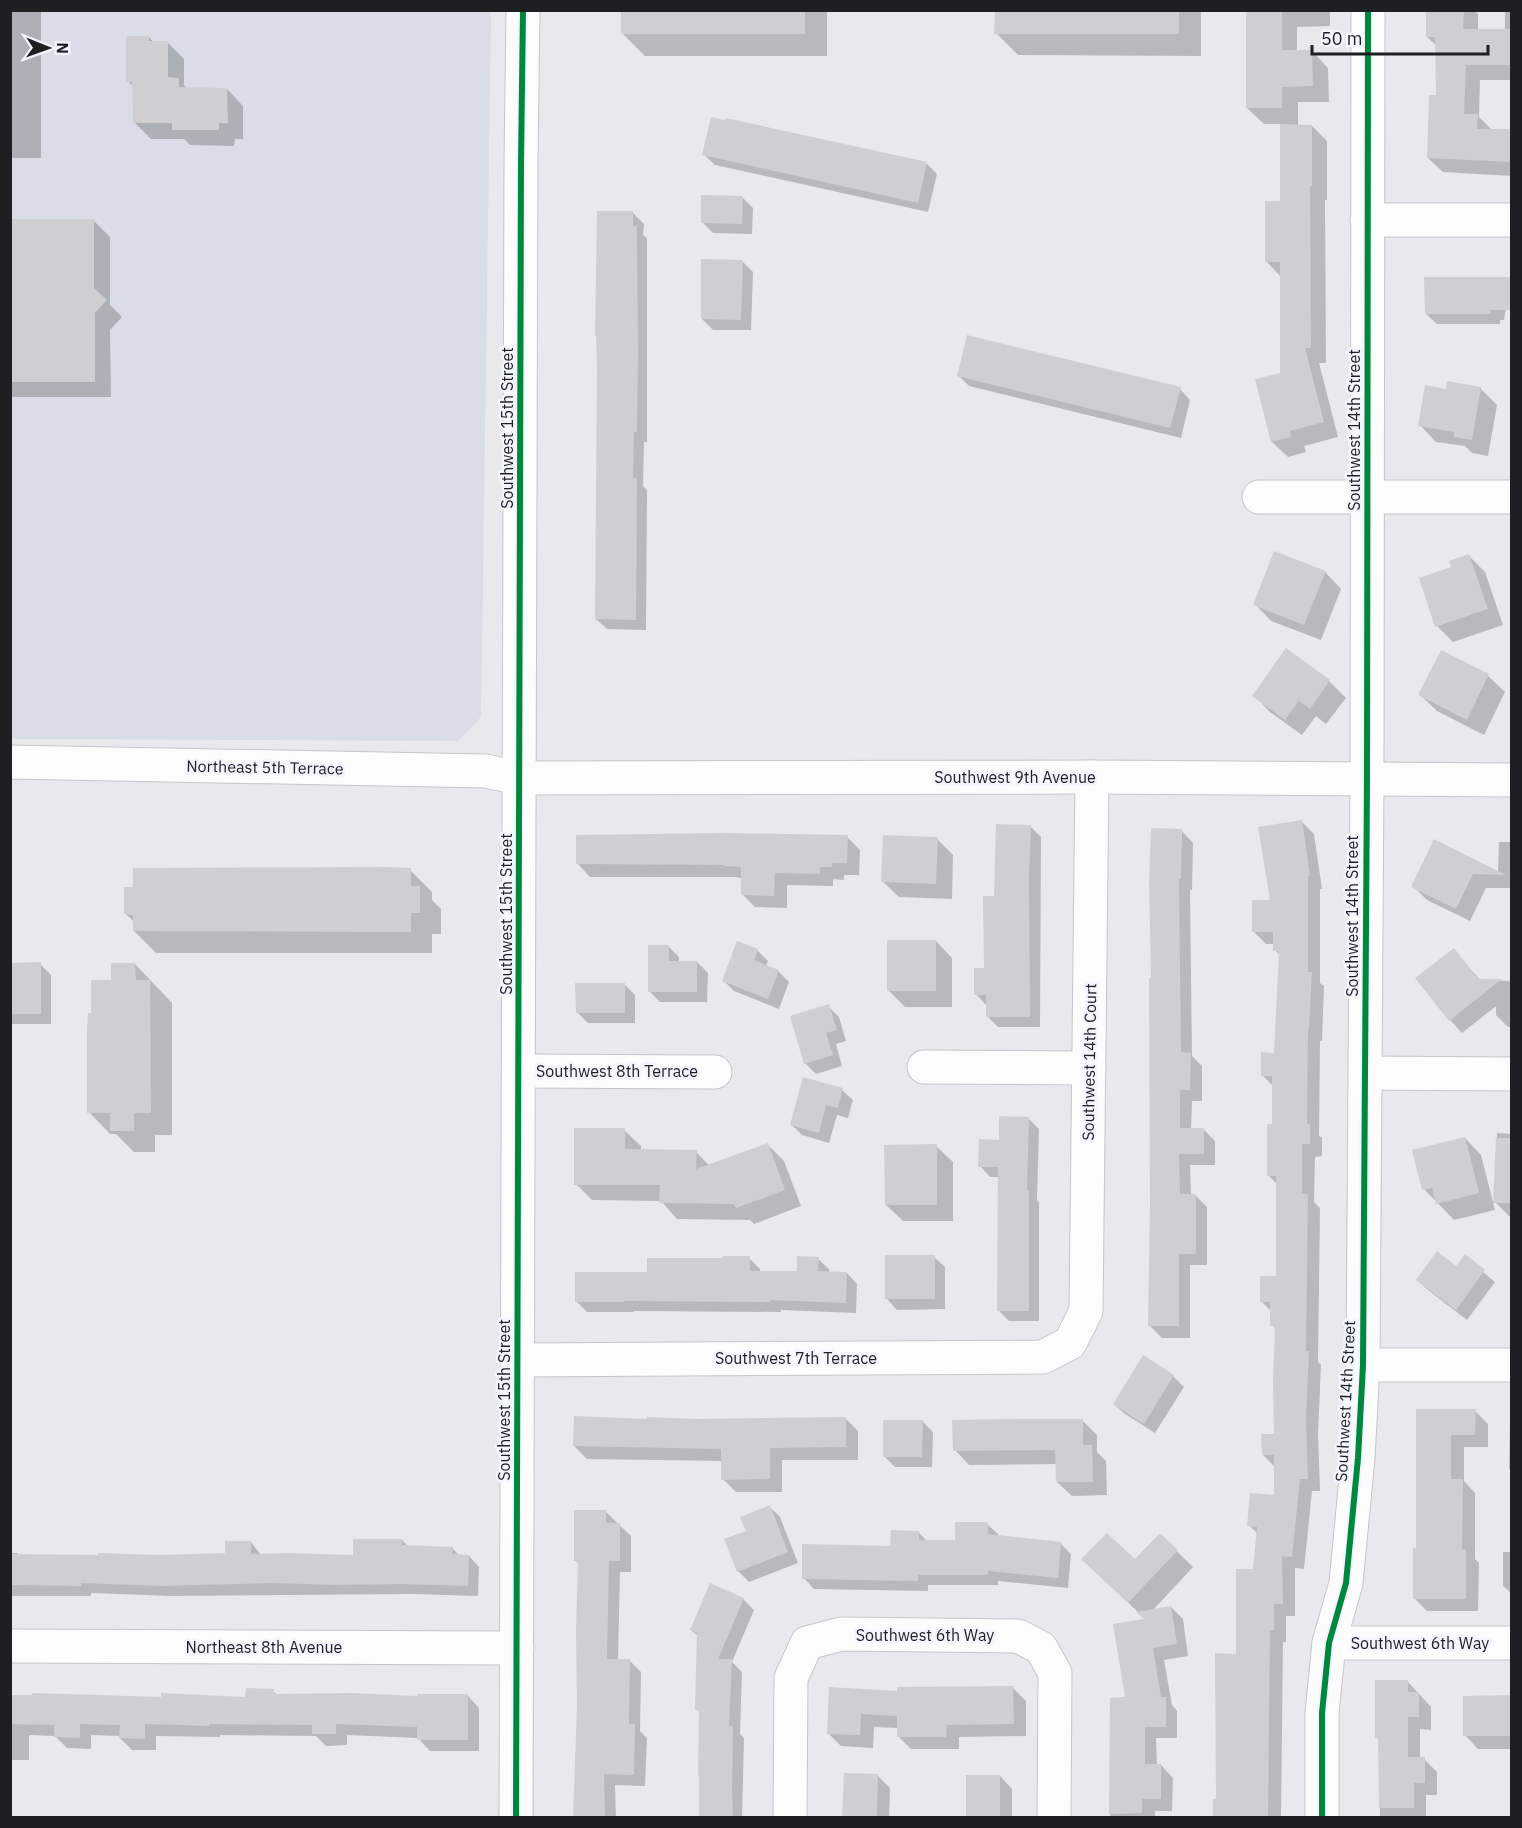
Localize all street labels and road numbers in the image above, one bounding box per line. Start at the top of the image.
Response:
street label: Southwest 15th Street [497,347,517,509]
street label: Southwest 14th Street [1344,349,1364,511]
street label: Northeast 5th Terrace [186,756,344,778]
street label: Southwest 9th Avenue [934,767,1096,787]
street label: Southwest 15th Street [496,833,516,995]
street label: Southwest 14th Street [1342,835,1362,997]
street label: Southwest 14th Court [1078,983,1100,1141]
street label: Southwest 8th Terrace [536,1061,698,1081]
street label: Southwest 15th Street [494,1319,514,1481]
street label: Southwest 14th Street [1331,1320,1359,1482]
street label: Southwest 7th Terrace [715,1348,877,1368]
street label: Southwest 6th Way [856,1625,994,1645]
street label: Southwest 6th Way [1351,1633,1489,1653]
street label: Northeast 8th Avenue [186,1637,343,1657]

